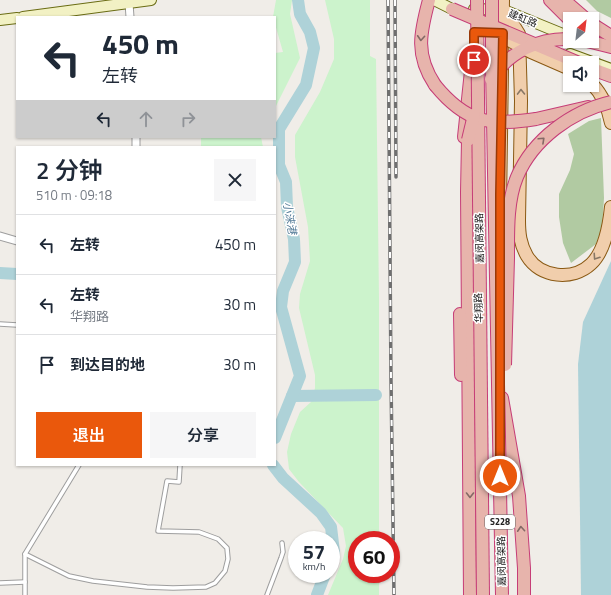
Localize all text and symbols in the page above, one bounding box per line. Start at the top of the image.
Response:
street label: 建虹路 [506,6,540,31]
north arrow [563,12,599,48]
map controls [563,12,599,92]
text: 450 m [102,22,179,65]
icon: left [36,32,88,84]
one-way arrow [417,35,426,41]
pin [457,43,491,77]
icon: arrive [463,49,485,71]
button: sound [563,56,599,92]
text: 左转 [102,62,138,89]
one-way arrow [517,89,525,95]
icon: left [93,108,115,130]
icon: ahead [135,108,157,130]
icon: right [177,108,199,130]
one-way arrow [537,137,545,145]
text: 2 分钟 [36,152,103,188]
button: close [214,159,256,201]
text: 510 m · 09:18 [36,185,112,205]
water label: 小涞港 [279,200,301,238]
street label: 嘉闵高架路 [472,213,487,263]
text: 左转 [70,233,100,256]
text: 450 m [215,233,256,256]
icon: left [36,234,58,256]
one-way arrow [593,253,600,260]
text: 左转 [70,283,100,306]
text: 30 m [223,293,256,316]
street label: 华翔路 [470,293,487,323]
icon: left [36,294,58,316]
text: 华翔路 [70,306,109,326]
text: 到达目的地 [70,353,145,376]
text: 30 m [223,353,256,376]
icon: arrive [36,354,58,376]
button: 退出 [36,412,142,458]
button: 分享 [150,412,256,458]
position arrow [479,455,521,497]
one-way arrow [466,492,474,498]
road number: S228 [485,515,515,529]
one-way arrow [517,526,526,532]
speed limit sign: 60 [348,531,400,583]
text: 57 [303,536,325,567]
street label: 嘉闵高架路 [494,536,509,586]
text: km/h [303,559,325,574]

